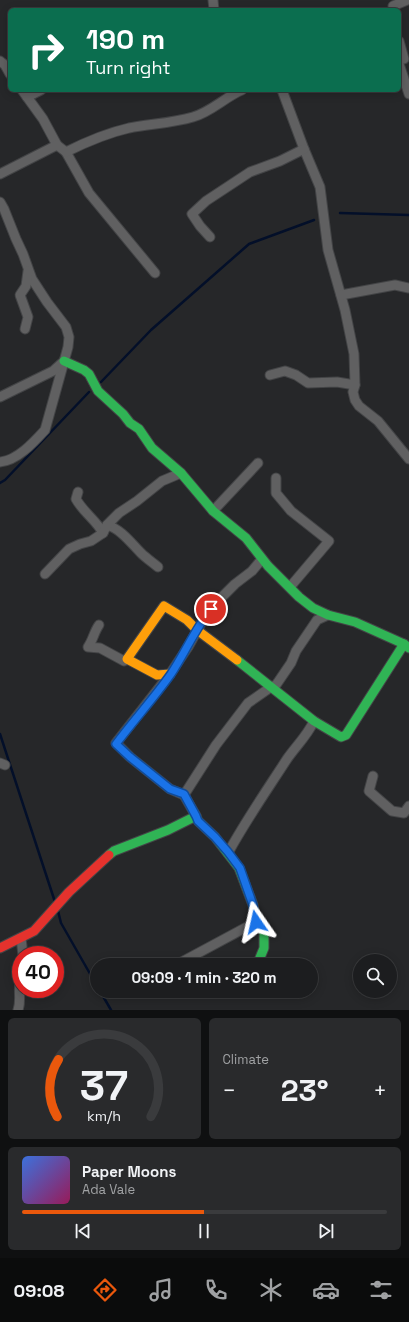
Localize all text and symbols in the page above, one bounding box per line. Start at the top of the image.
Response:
text: 190 m [86,21,165,57]
icon: right [20,24,72,76]
text: Turn right [86,56,170,79]
pin [194,592,228,626]
icon: arrive [200,598,222,620]
position arrow [235,901,277,943]
speed limit sign: 40 [12,946,64,998]
map controls [353,954,397,998]
button: search [353,954,397,998]
text: 09:09 · 1 min · 320 m [131,968,277,987]
text: Climate [223,1051,269,1068]
text: 37 [80,1058,128,1111]
text: 23° [281,1071,329,1110]
text: − [223,1076,236,1104]
text: + [373,1076,387,1104]
text: km/h [87,1106,121,1124]
text: Paper Moons [82,1162,176,1181]
text: Ada Vale [82,1181,135,1198]
icon: previous [72,1220,94,1242]
icon: pause [193,1220,215,1242]
icon: next [315,1220,337,1242]
icon: directions [91,1276,119,1304]
icon: music [147,1276,175,1304]
icon: phone [202,1276,230,1304]
icon: climate [257,1276,285,1304]
icon: car [312,1276,340,1304]
icon: filters [367,1276,395,1304]
text: 09:08 [14,1279,64,1302]

